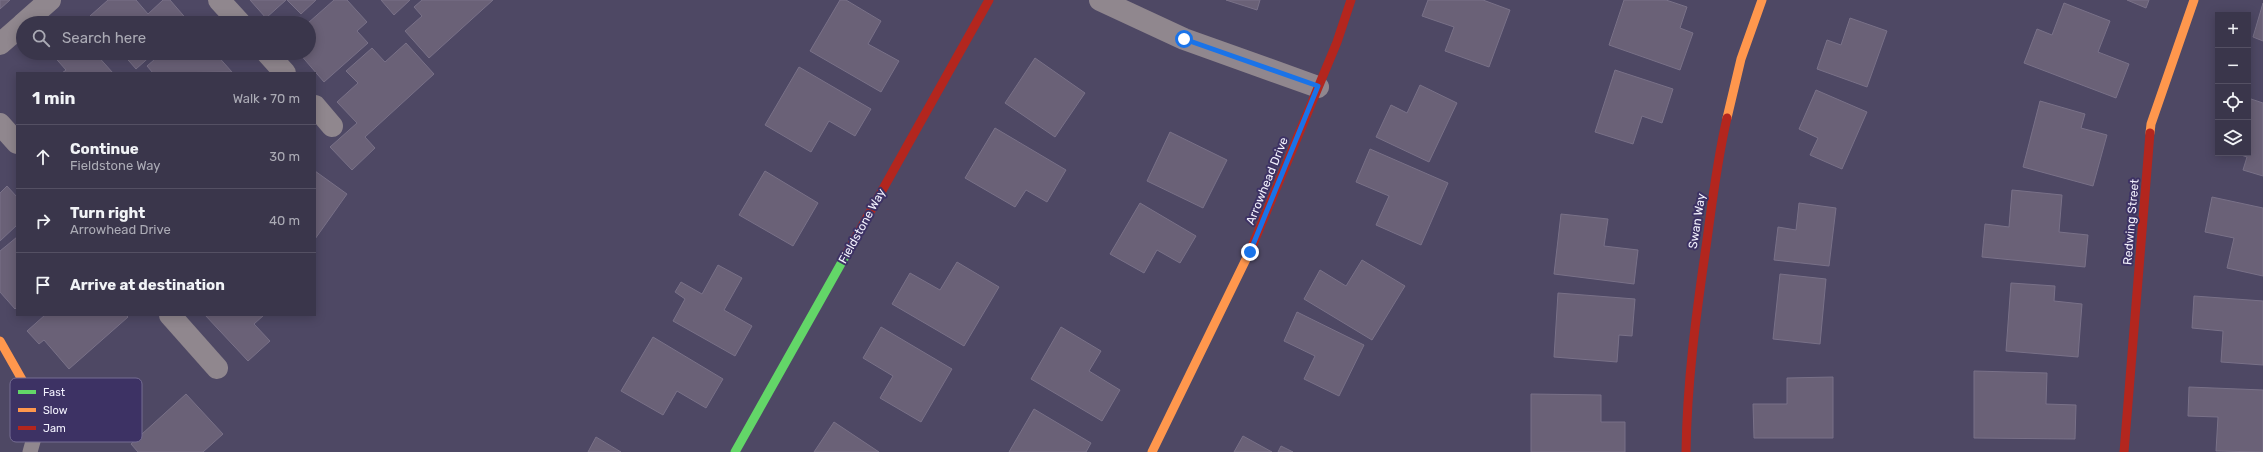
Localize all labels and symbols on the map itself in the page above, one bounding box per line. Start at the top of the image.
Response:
route start [1175,30,1193,48]
street label: Arrowhead Drive [1243,135,1291,227]
street label: Redwing Street [2120,178,2142,266]
street label: Fieldstone Way [836,186,889,266]
street label: Swan Way [1686,192,1708,250]
route end [1241,243,1259,261]
legend [10,378,142,442]
text: Fast [43,386,66,399]
text: Slow [43,404,68,417]
text: Jam [43,422,66,435]

